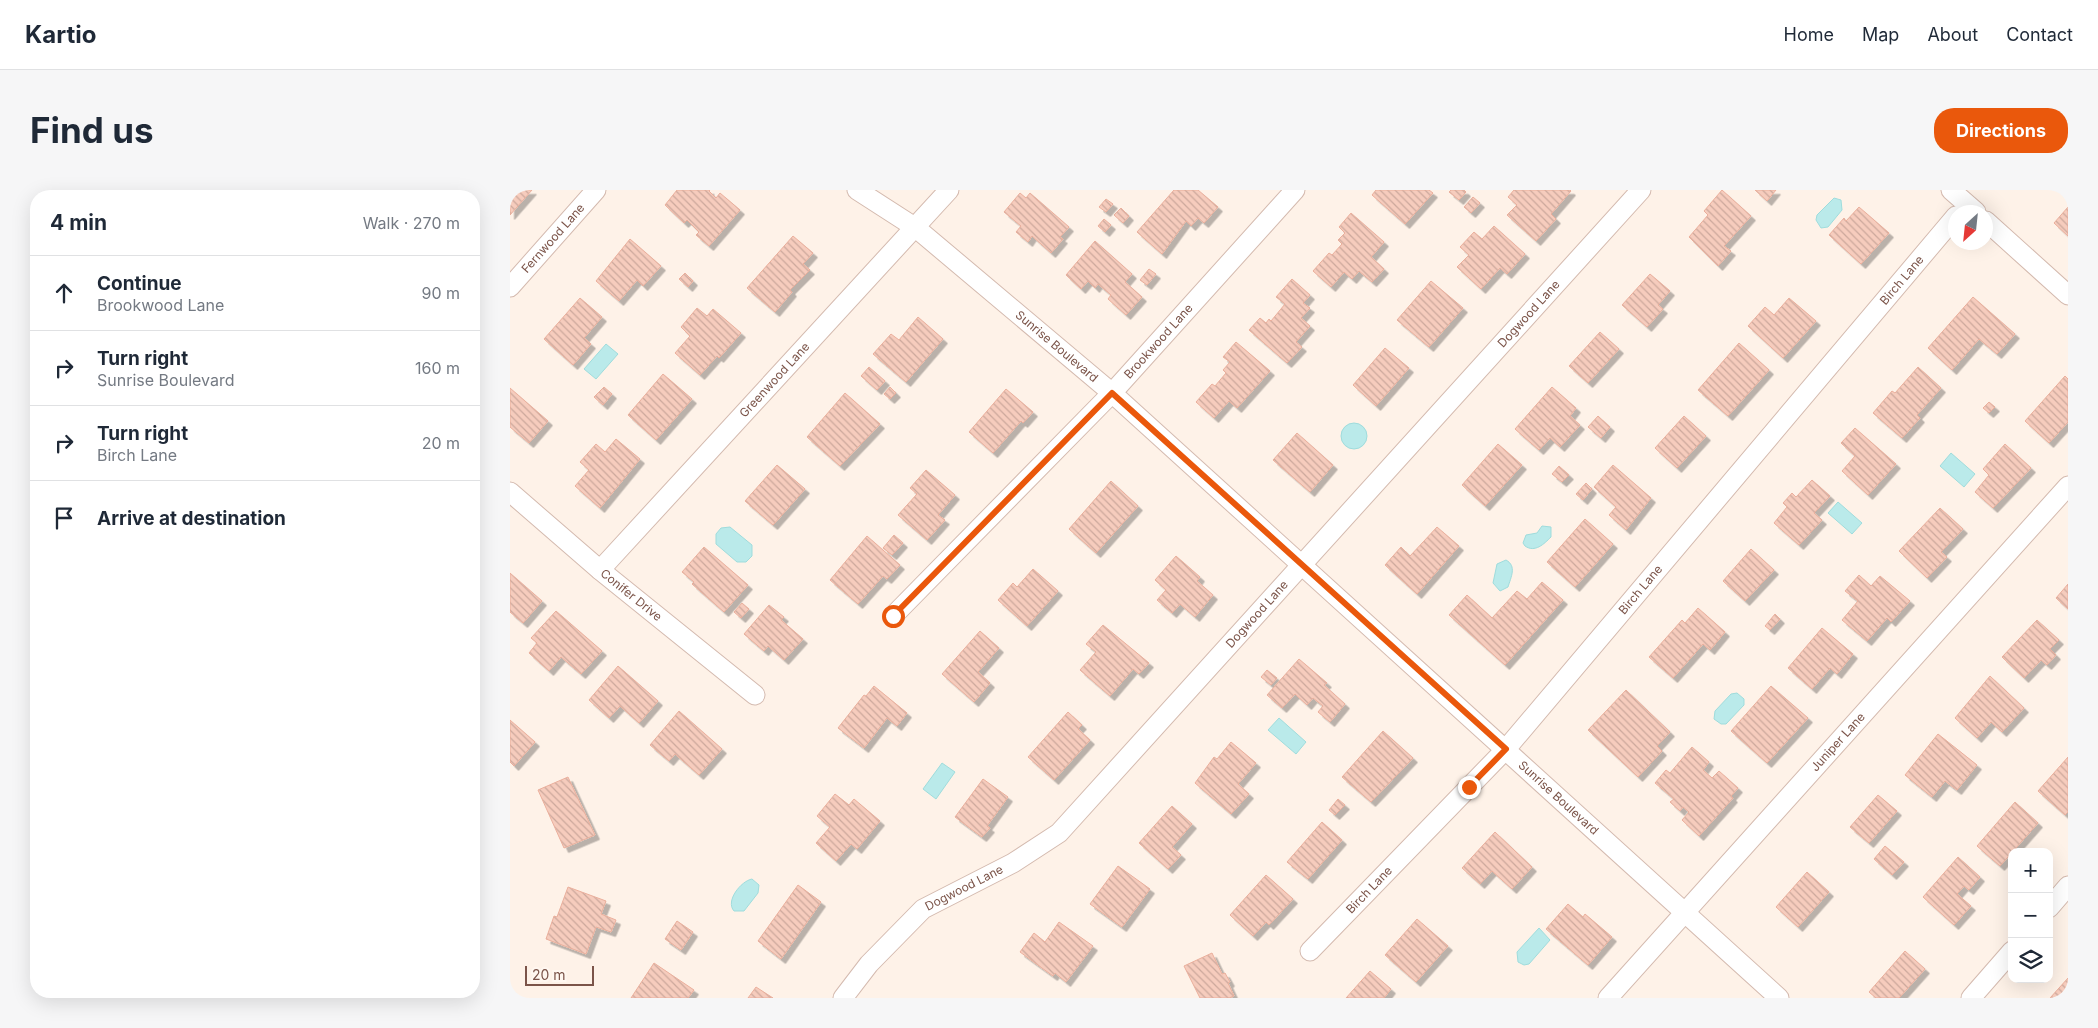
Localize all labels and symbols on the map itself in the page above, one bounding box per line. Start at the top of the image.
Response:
street label: Fernwood Lane [518,200,587,276]
north arrow [1948,205,1993,250]
street label: Birch Lane [1876,252,1927,308]
street label: Dogwood Lane [1494,277,1563,350]
street label: Brookwood Lane [1121,301,1196,382]
street label: Sunrise Boulevard [1013,307,1101,385]
street label: Greenwood Lane [736,339,812,420]
street label: Birch Lane [1615,562,1665,617]
street label: Conifer Drive [598,565,665,624]
street label: Dogwood Lane [1222,577,1291,651]
route start [882,605,905,628]
street label: Juniper Lane [1807,709,1868,774]
street label: Sunrise Boulevard [1515,757,1602,838]
route end [1458,776,1481,799]
street label: Dogwood Lane [922,861,1005,914]
street label: Birch Lane [1343,863,1395,916]
scale bar [525,963,594,986]

